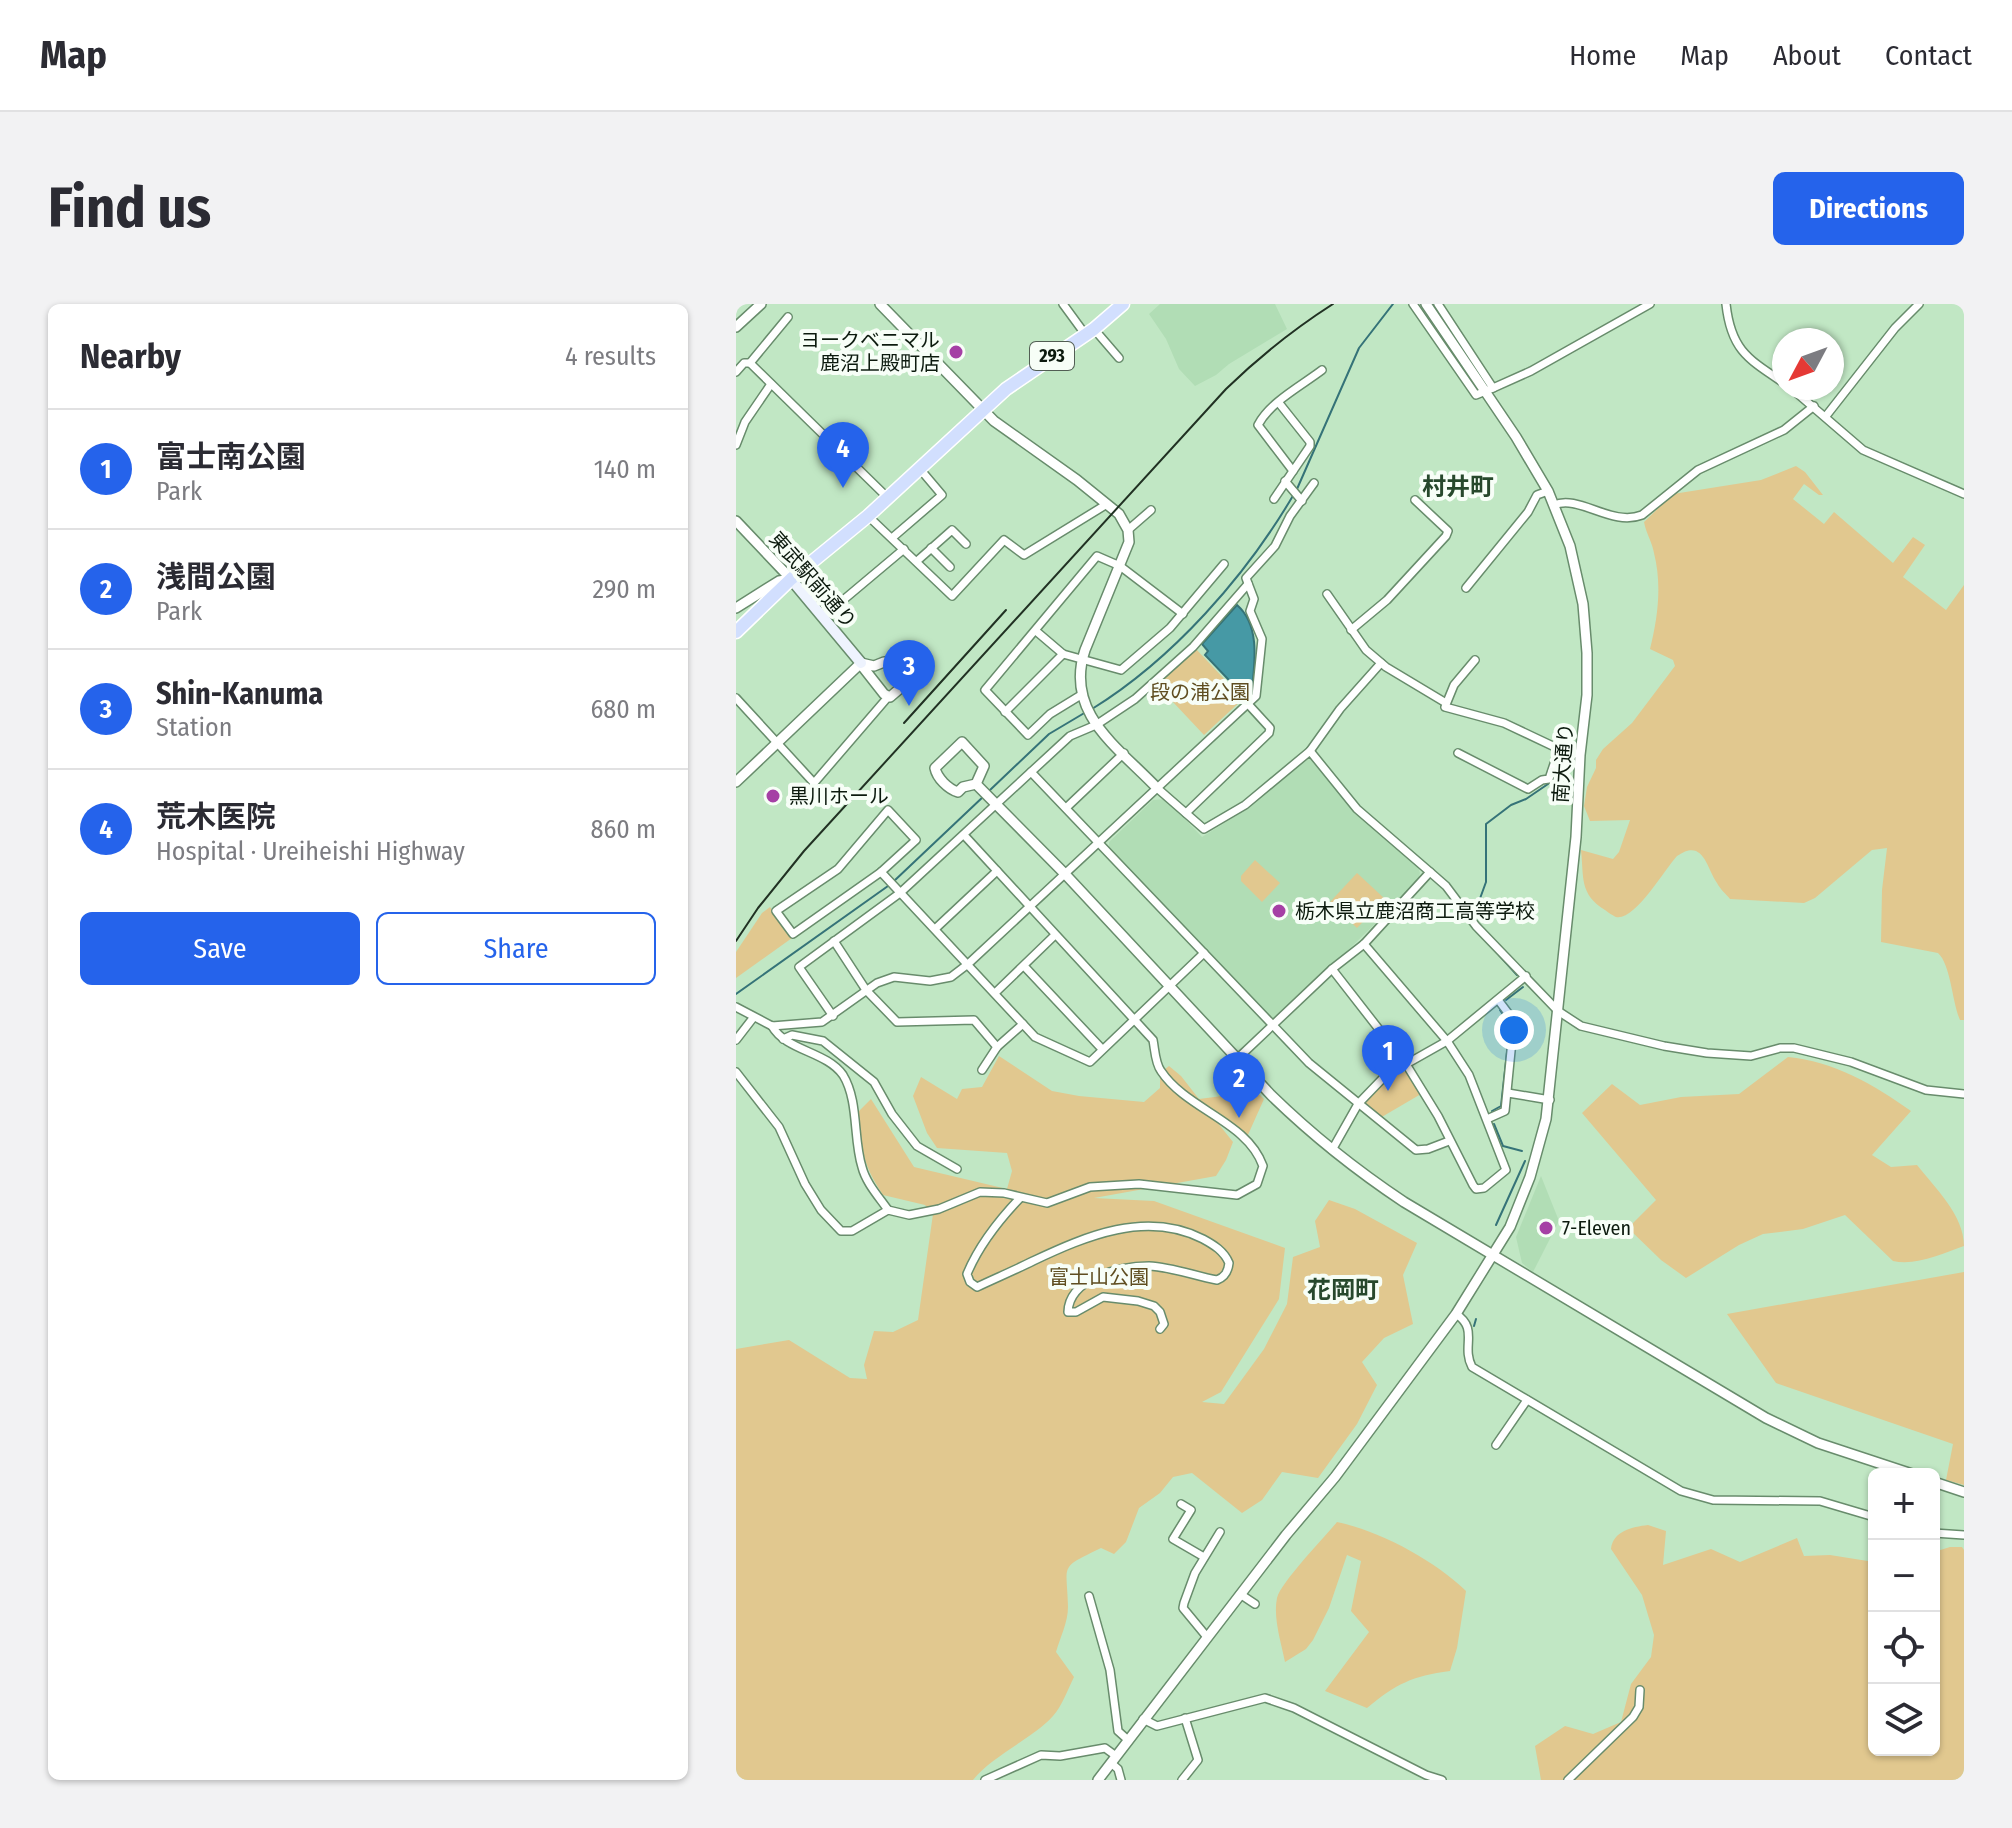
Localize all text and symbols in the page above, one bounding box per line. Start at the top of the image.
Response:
text: Map [40,32,107,78]
text: Home [1569,39,1636,72]
text: Map [1680,39,1729,72]
text: About [1773,39,1841,72]
text: Contact [1885,39,1972,72]
button: Directions [1773,172,1964,245]
text: Find us [48,175,211,242]
place label: ヨークベニマル 鹿沼上殿町店 [800,328,940,375]
north arrow [1772,328,1844,400]
text: Nearby [80,336,181,377]
text: 4 results [565,341,656,372]
road number: 293 [1030,342,1074,370]
marker: ヨークベニマル 鹿沼上殿町店 [947,343,965,361]
pin: 4 [817,422,869,488]
text: 富士南公園 [156,439,306,475]
text: 1 [101,454,112,485]
text: 140 m [594,454,656,485]
district label: 村井町 [1422,473,1494,501]
text: Park [156,476,202,507]
street label: 東武駅前通り [765,527,861,633]
text: 浅間公園 [156,559,276,595]
text: 2 [100,574,112,605]
text: 290 m [592,574,656,605]
text: Park [156,596,202,627]
pin: 3 [883,640,935,706]
text: Shin-Kanuma [156,676,323,712]
park label: 段の浦公園 [1150,680,1250,704]
text: 3 [100,694,112,725]
text: 680 m [590,694,656,725]
text: Station [156,712,232,743]
street label: 南大通り [1548,722,1578,804]
place label: 黒川ホール [789,784,889,808]
marker: 黒川ホール [764,787,782,805]
text: 荒木医院 [156,799,276,835]
text: 4 [99,814,113,845]
text: 860 m [590,814,656,845]
text: Hospital · Ureiheishi Highway [156,836,465,867]
place label: 栃木県立鹿沼商工高等学校 [1295,899,1535,923]
marker: 栃木県立鹿沼商工高等学校 [1270,902,1288,920]
button: Save [80,912,360,985]
button: Share [376,912,656,985]
your location [1494,1010,1534,1050]
pin: 1 [1362,1025,1414,1091]
pin: 2 [1213,1052,1265,1118]
place label: 7-Eleven [1562,1216,1631,1240]
marker: 7-Eleven [1537,1219,1555,1237]
park label: 富士山公園 [1049,1265,1149,1289]
district label: 花岡町 [1307,1276,1379,1304]
map controls [1868,1468,1940,1756]
button: + [1868,1468,1940,1540]
button: − [1868,1540,1940,1612]
button: locate [1868,1612,1940,1684]
button: layers [1868,1684,1940,1756]

